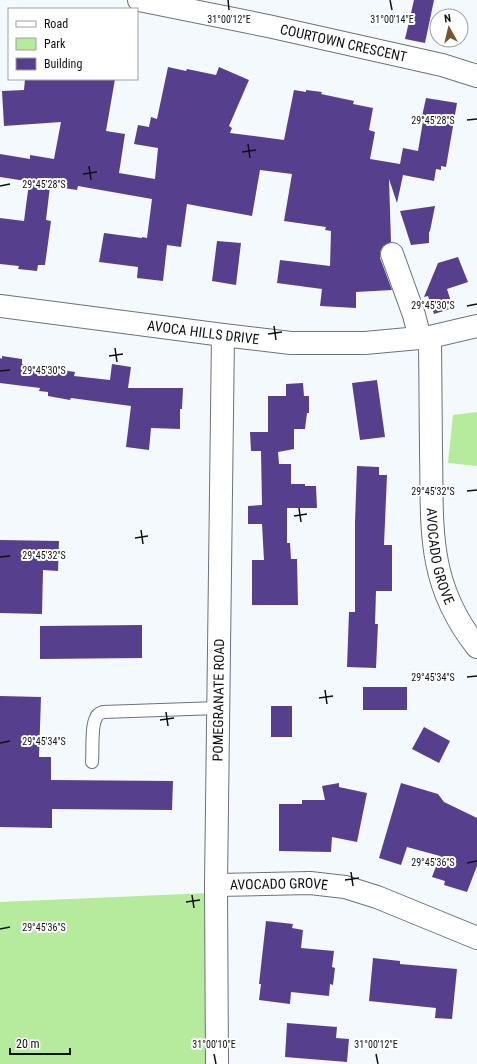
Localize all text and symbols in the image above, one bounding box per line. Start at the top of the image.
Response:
legend [8,8,138,80]
north arrow [429,8,469,48]
text: N [443,12,452,25]
text: 31°00'12"E [207,14,251,25]
text: 31°00'14"E [370,14,414,25]
text: Road [44,17,68,31]
street label: COURTOWN CRESCENT [279,21,408,65]
text: Park [44,37,66,51]
text: Building [44,57,82,71]
text: 29°45'28"S [411,115,455,126]
text: 29°45'28"S [22,179,66,190]
text: 29°45'30"S [411,300,455,311]
street label: AVOCA HILLS DRIVE [146,317,260,347]
text: 29°45'30"S [22,365,66,376]
text: 29°45'32"S [411,486,455,497]
street label: AVOCADO GROVE [424,508,458,607]
text: 29°45'32"S [22,550,66,561]
street label: POMEGRANATE ROAD [210,639,227,762]
text: 29°45'34"S [411,672,455,683]
text: 29°45'34"S [22,736,66,747]
text: 29°45'36"S [411,857,455,868]
street label: AVOCADO GROVE [230,875,329,893]
text: 29°45'36"S [22,922,66,933]
scale bar [10,1030,70,1056]
text: 20 m [16,1037,40,1051]
text: 31°00'10"E [192,1039,236,1050]
text: 31°00'12"E [354,1039,398,1050]

